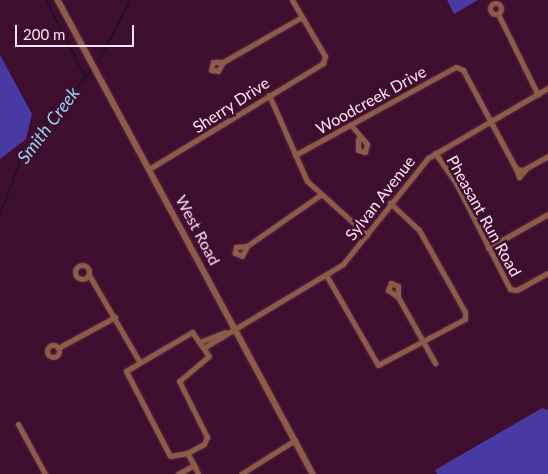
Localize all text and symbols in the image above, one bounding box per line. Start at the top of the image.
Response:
scale bar [18,15,136,47]
text: 200 m [23,25,65,43]
street label: Woodcreek Drive [312,62,430,138]
street label: Sherry Drive [189,73,273,137]
water label: Smith Creek [12,83,84,167]
street label: Sylvan Avenue [341,152,419,244]
street label: Pheasant Run Road [443,152,525,280]
street label: West Road [172,192,224,268]

